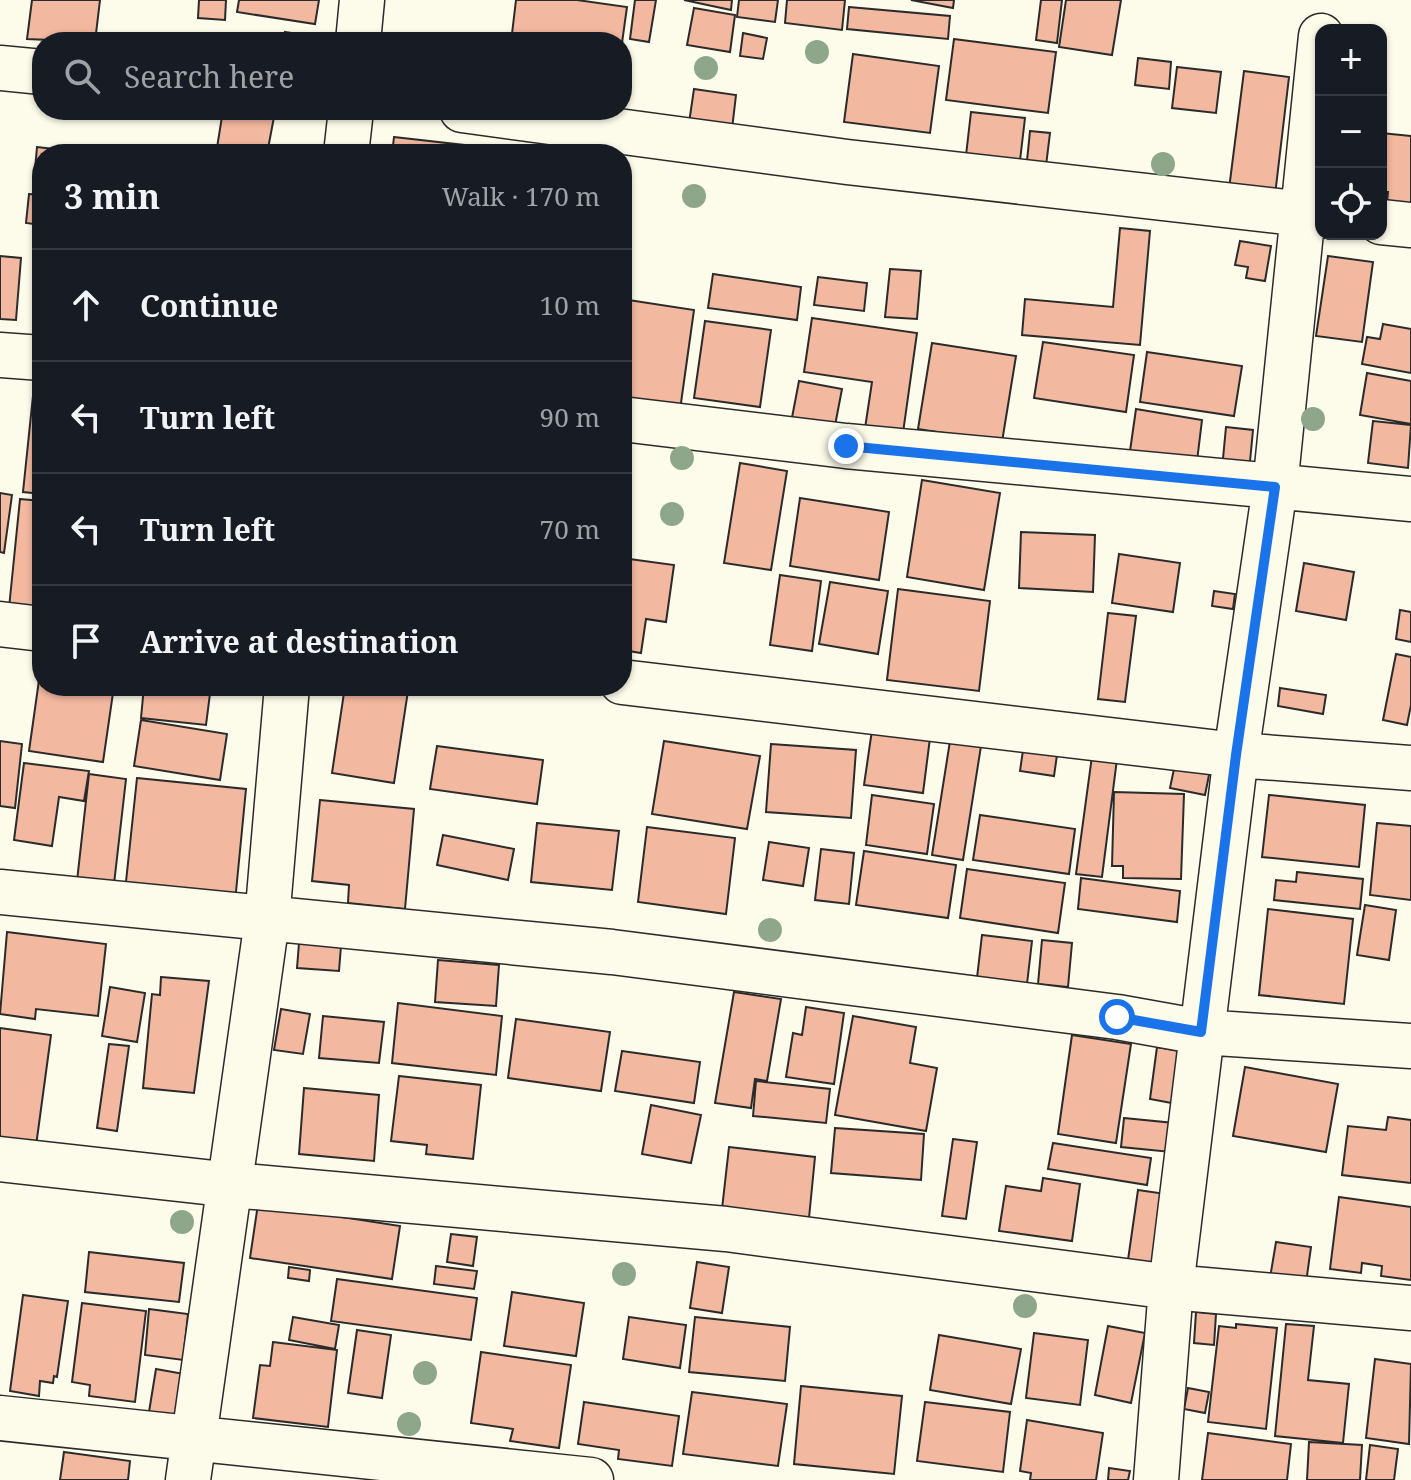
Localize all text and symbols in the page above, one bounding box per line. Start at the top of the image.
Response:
map controls [1315,24,1387,240]
button: + [1315,24,1387,96]
search box [32,32,632,120]
icon: search [60,54,104,98]
text: Search here [124,56,294,97]
button: − [1315,96,1387,168]
button: locate [1315,168,1387,240]
text: 3 min [64,173,160,219]
text: Walk · 170 m [442,178,600,214]
icon: ahead [64,283,108,327]
text: Continue [140,285,278,326]
text: 10 m [540,287,600,323]
icon: left [64,395,108,439]
text: Turn left [140,397,275,438]
text: 90 m [540,399,600,435]
route end [828,428,864,464]
icon: left [64,507,108,551]
text: Turn left [140,509,275,550]
text: 70 m [540,511,600,547]
icon: arrive [64,619,108,663]
text: Arrive at destination [140,621,459,662]
route start [1099,999,1135,1035]

